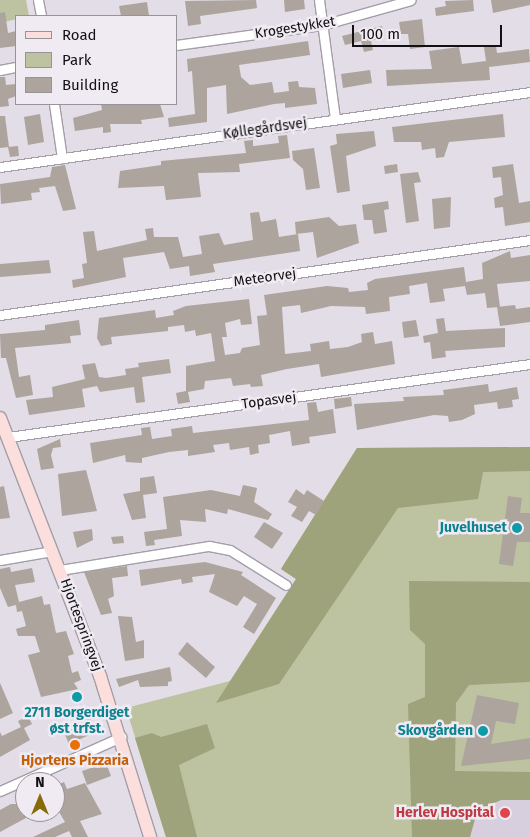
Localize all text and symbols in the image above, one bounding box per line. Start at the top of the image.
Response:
street label: Krogestykket [253,13,337,43]
legend [15,15,178,105]
scale bar [355,15,505,47]
text: 100 m [360,25,400,43]
text: Road [62,26,97,44]
text: Park [62,51,92,69]
text: Building [62,76,118,94]
street label: Køllegårdsvej [222,115,308,143]
street label: Meteorvej [233,265,297,291]
street label: Topasvej [241,389,297,413]
place label: Juvelhuset [440,520,507,536]
marker: Juvelhuset [511,522,523,534]
street label: Hjortespringvej [56,576,106,674]
marker: 2711 Borgerdiget øst trfst. [71,691,83,703]
place label: 2711 Borgerdiget øst trfst. [25,705,129,738]
place label: Skovgården [398,723,473,739]
marker: Skovgården [477,725,489,737]
marker: Hjortens Pizzaria [69,739,81,751]
place label: Hjortens Pizzaria [21,753,129,769]
north arrow [15,772,65,822]
text: N [35,774,45,791]
place label: Herlev Hospital [396,805,494,821]
marker: Herlev Hospital [498,806,512,820]

